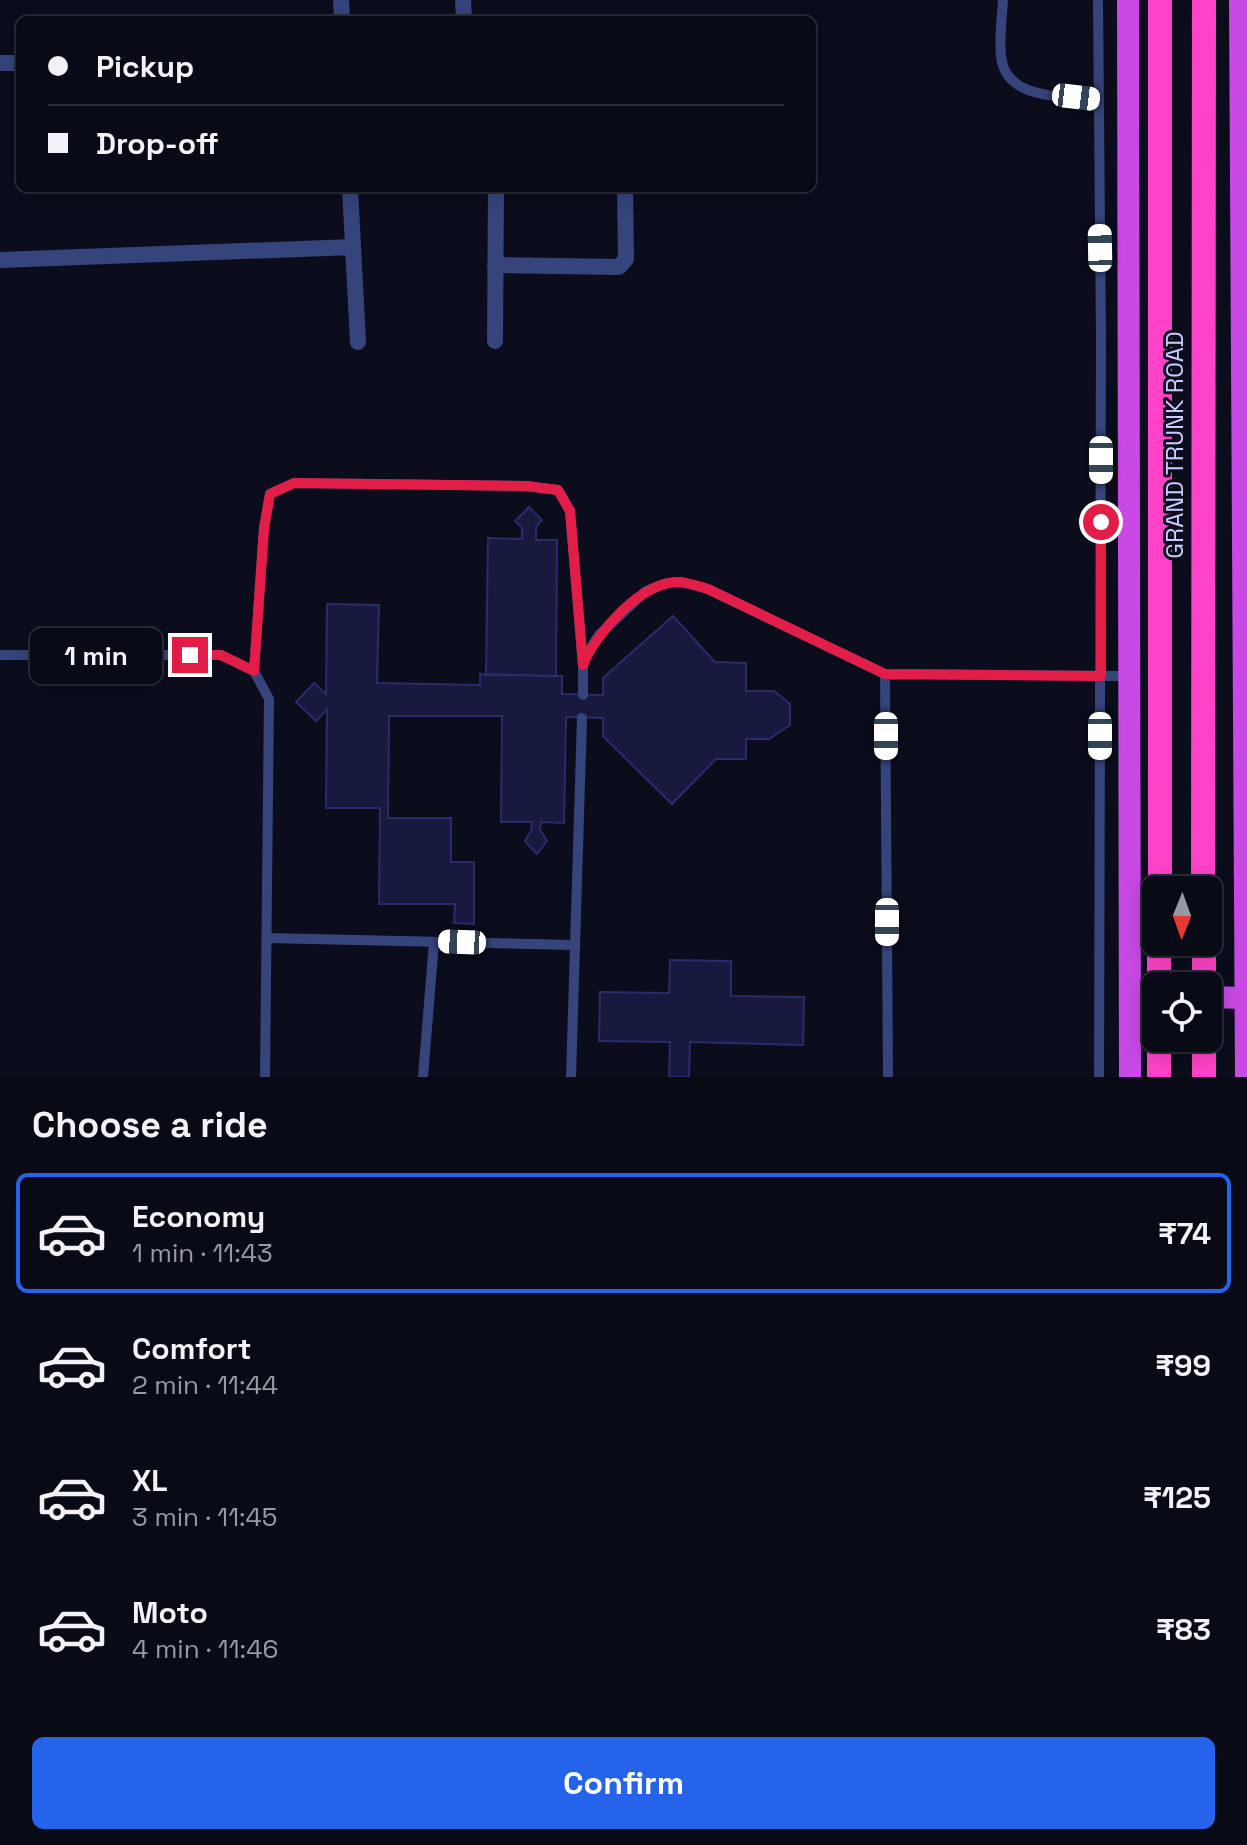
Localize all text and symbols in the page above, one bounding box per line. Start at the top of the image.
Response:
text: Pickup [96,47,194,86]
car [1051,82,1101,112]
text: Drop-off [96,124,219,163]
car [1088,224,1112,272]
street label: GRAND TRUNK ROAD [1159,331,1190,559]
car [1089,436,1113,484]
route start [1083,504,1119,540]
callout: 1 min [30,627,162,683]
route end [172,637,208,673]
text: 1 min [64,639,128,673]
car [874,712,898,760]
car [1088,712,1112,760]
north arrow [1142,876,1222,956]
map controls [1142,876,1222,1052]
car [875,898,899,946]
car [438,929,486,955]
button: locate [1142,972,1222,1052]
text: Choose a ride [32,1102,268,1148]
icon: car [36,1197,108,1269]
text: Economy [132,1197,265,1236]
text: ₹74 [1158,1214,1211,1253]
text: 1 min · 11:43 [132,1236,273,1270]
icon: car [36,1329,108,1401]
text: Comfort [132,1329,251,1368]
text: ₹99 [1155,1346,1211,1385]
text: 2 min · 11:44 [132,1368,278,1402]
icon: car [36,1461,108,1533]
text: XL [132,1461,168,1500]
text: ₹125 [1143,1478,1211,1517]
text: 3 min · 11:45 [132,1500,277,1534]
icon: car [36,1593,108,1665]
text: Moto [132,1593,208,1632]
text: ₹83 [1156,1610,1211,1649]
text: 4 min · 11:46 [132,1632,278,1666]
button: Confirm [32,1737,1215,1829]

